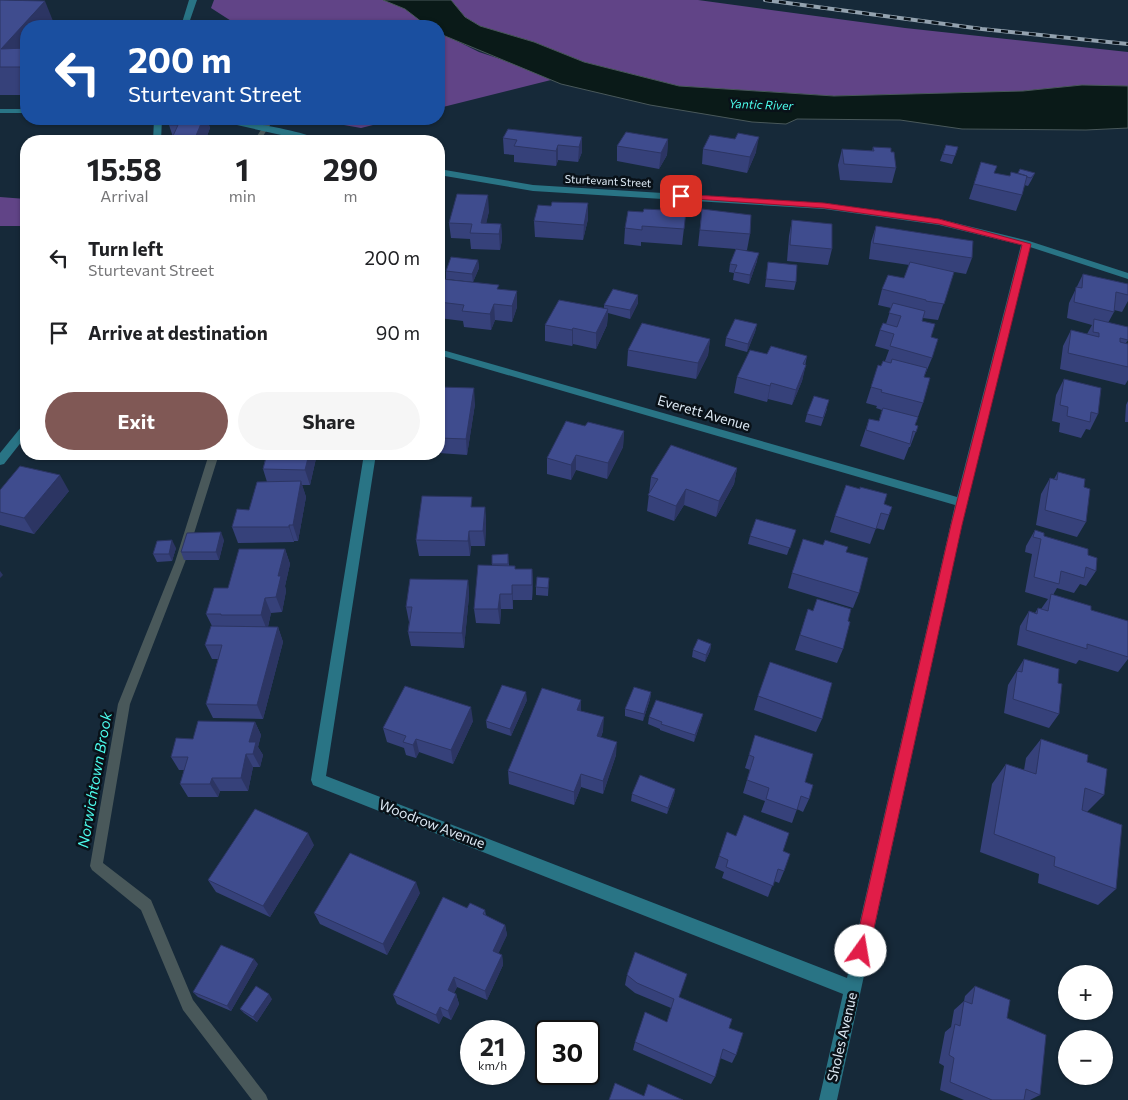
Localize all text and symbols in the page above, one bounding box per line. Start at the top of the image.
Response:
text: 200 m [128,37,231,80]
icon: left [45,40,110,105]
text: Sturtevant Street [128,80,302,107]
water label: Yantic River [729,96,795,112]
text: 15:58 [87,150,162,187]
text: 1 [236,150,249,187]
text: 290 [323,150,378,187]
street label: Sturtevant Street [564,172,652,189]
pin [660,175,702,217]
icon: arrive [667,182,695,210]
text: Arrival [100,186,149,205]
text: min [229,186,256,205]
text: m [343,186,357,205]
text: Turn left [88,237,163,260]
icon: left [45,244,73,272]
text: 200 m [365,246,420,269]
text: Sturtevant Street [88,260,214,279]
icon: arrive [45,319,73,347]
text: Arrive at destination [88,321,268,344]
text: 90 m [376,321,420,344]
street label: Everett Avenue [656,391,753,434]
button: Exit [45,392,228,450]
button: Share [238,392,420,450]
water label: Norwichtown Brook [73,710,115,849]
street label: Woodrow Avenue [377,796,488,852]
position arrow [834,924,886,976]
map controls [1058,965,1113,1085]
button: + [1058,965,1113,1020]
street label: Sholes Avenue [823,991,860,1083]
speed limit sign: 30 [535,1020,600,1085]
button: − [1058,1030,1113,1085]
text: 21 [480,1031,505,1061]
text: km/h [478,1058,507,1072]

